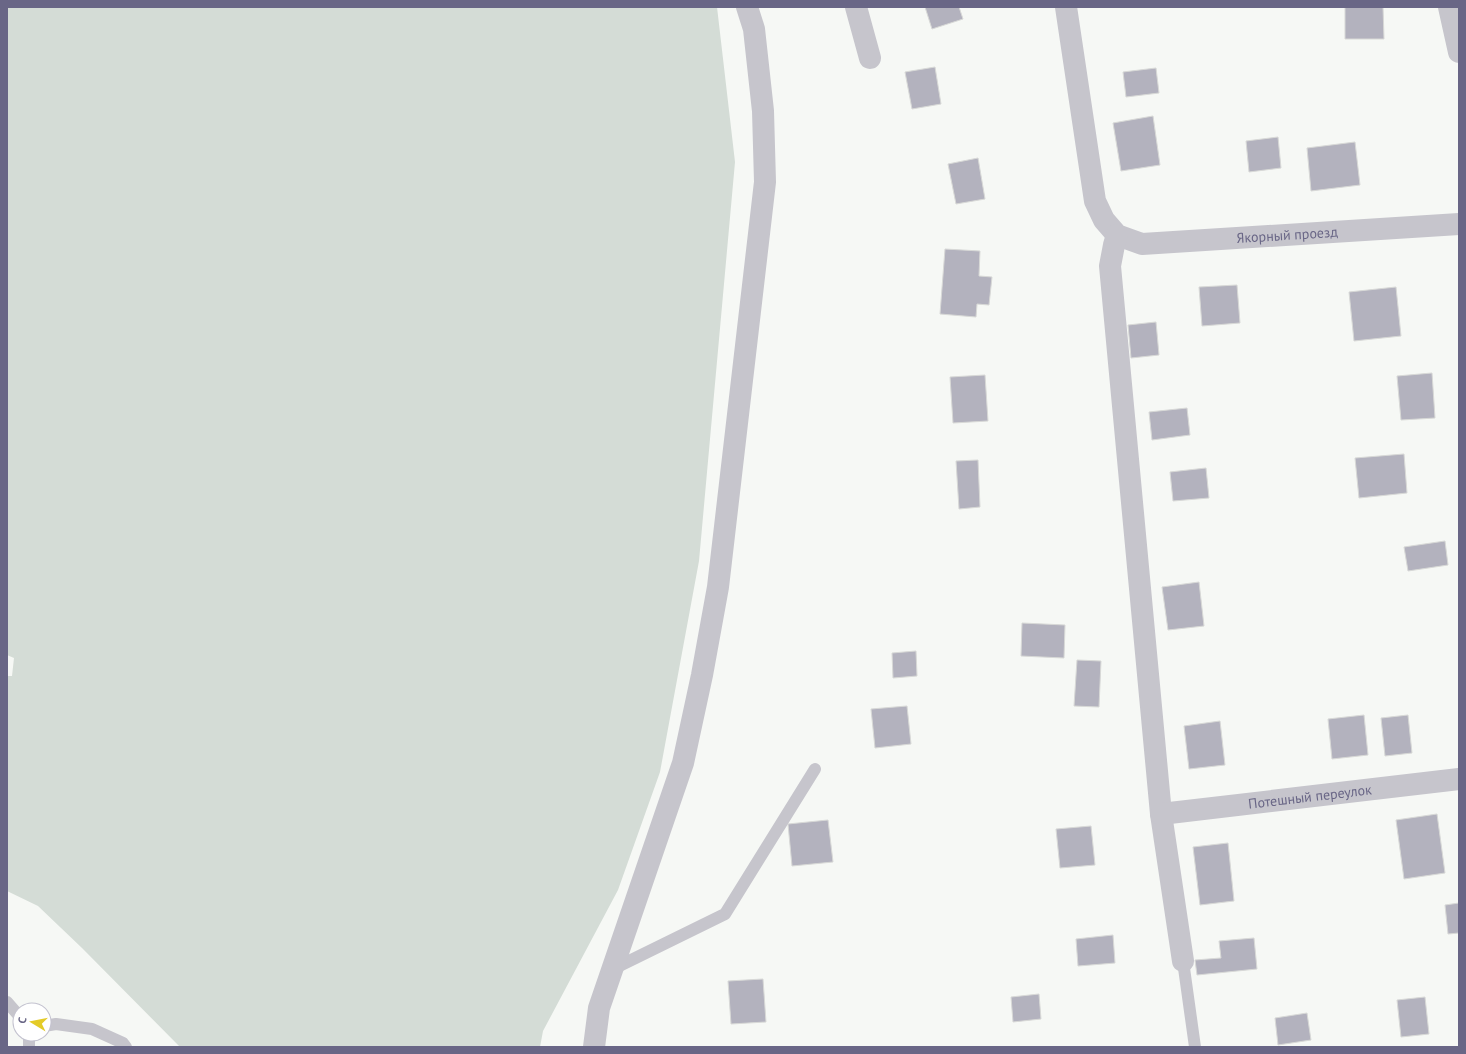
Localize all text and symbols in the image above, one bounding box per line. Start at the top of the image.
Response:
street label: Якорный проезд [1236,223,1339,247]
street label: Потешный переулок [1247,780,1373,813]
north arrow [12,1002,52,1042]
text: С [15,1016,30,1025]

